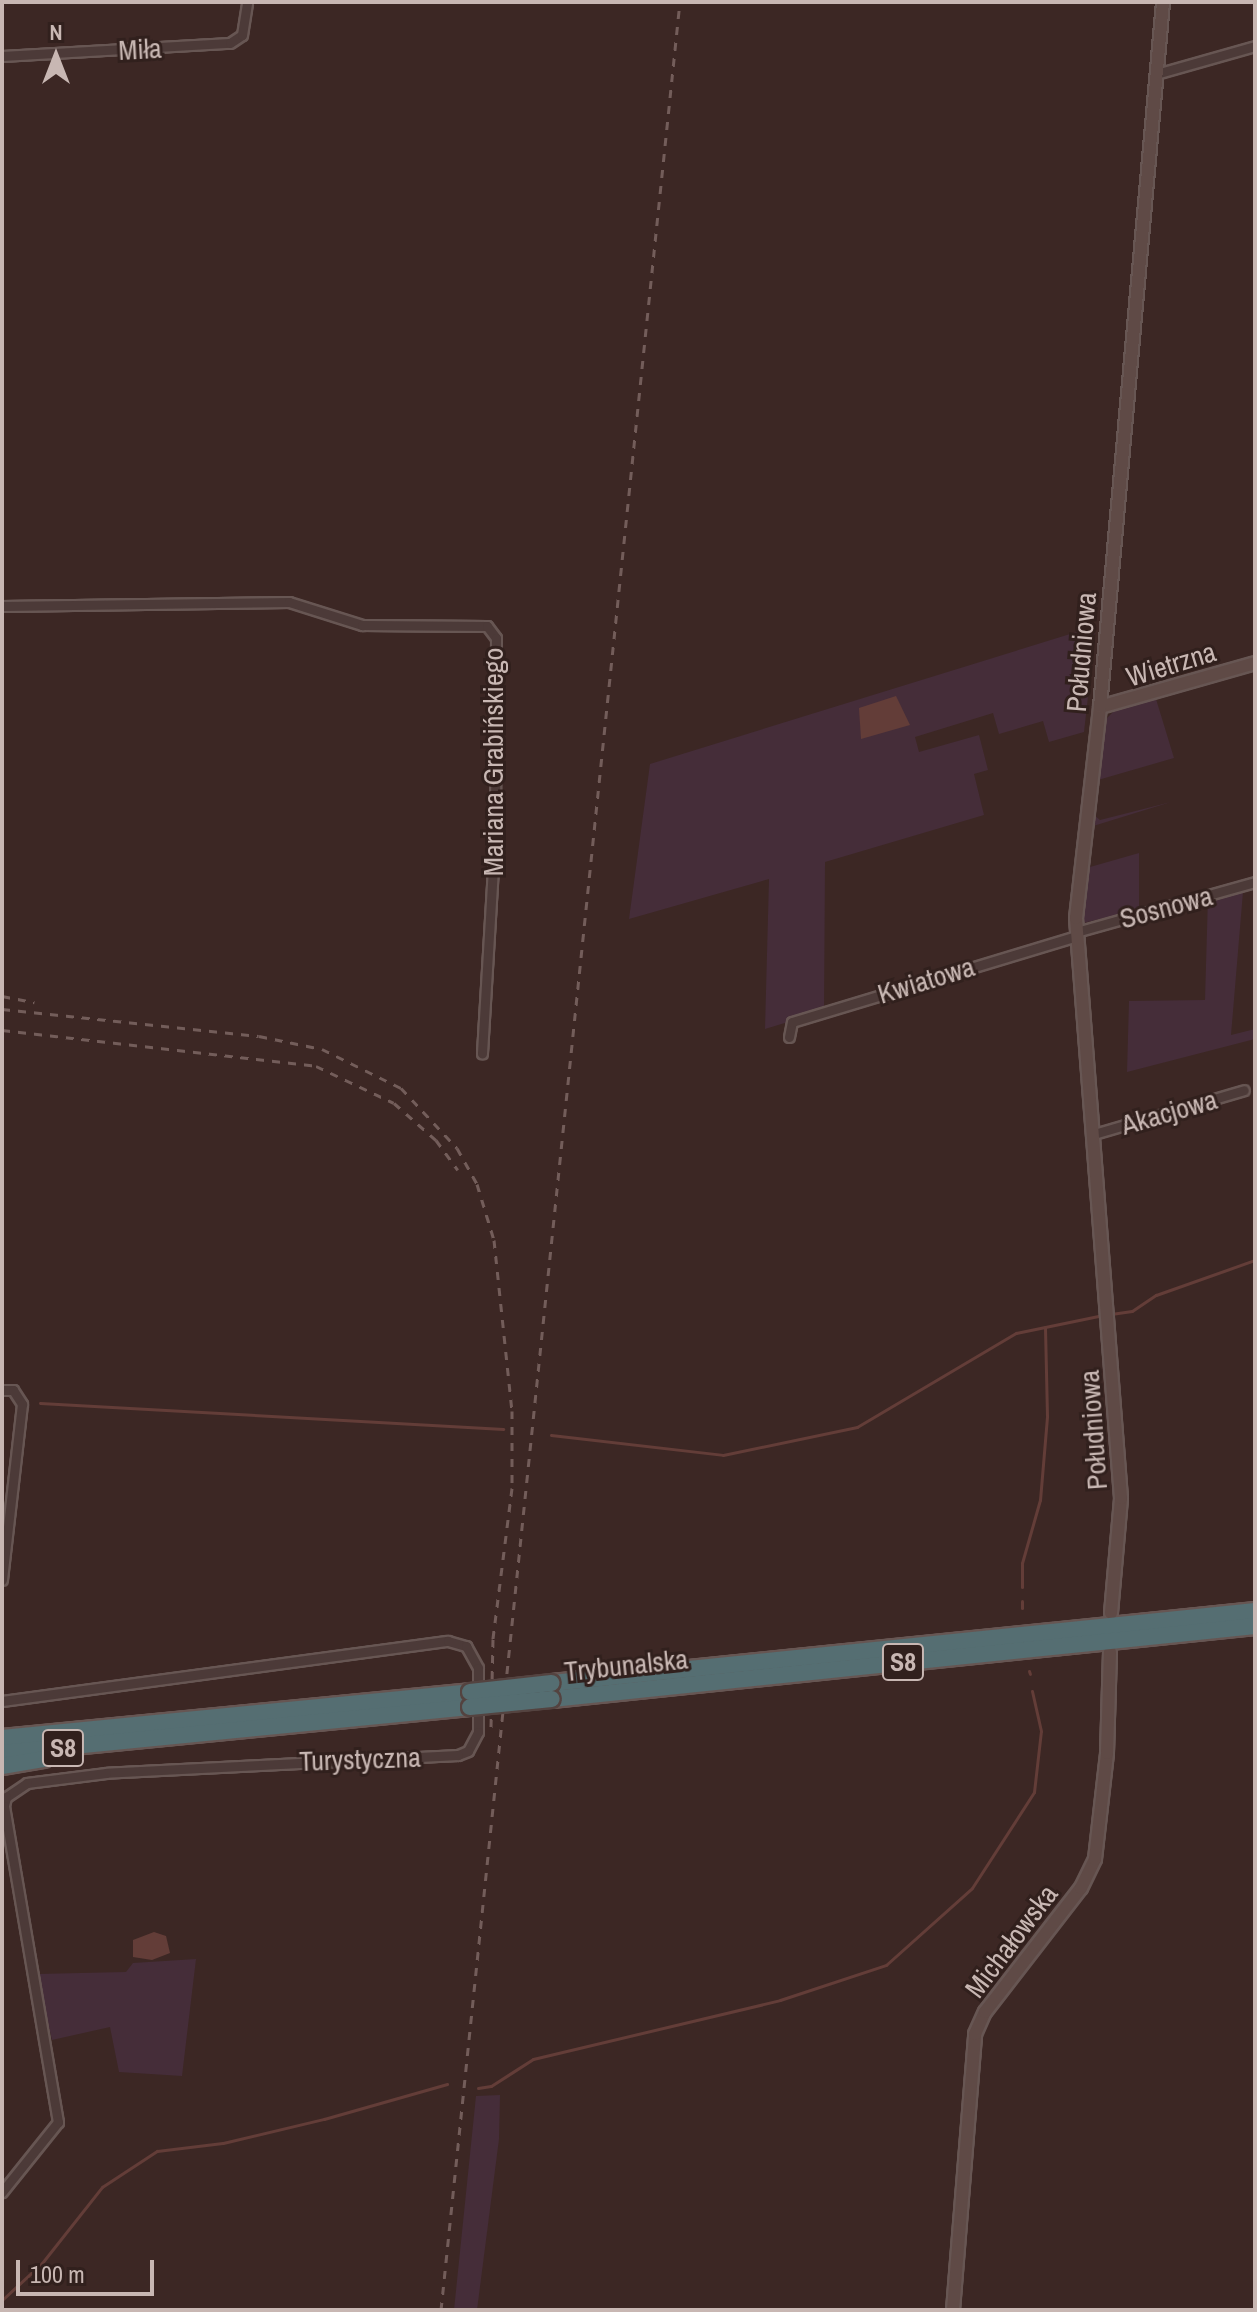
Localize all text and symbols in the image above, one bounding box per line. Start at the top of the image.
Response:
north arrow [16,16,96,96]
text: N [49,17,63,47]
street label: Miła [117,31,163,67]
street label: Południowa [1059,591,1103,713]
street label: Wietrzna [1122,635,1220,693]
street label: Mariana Grabińskiego [476,648,510,876]
street label: Sosnowa [1116,879,1216,935]
street label: Kwiatowa [873,949,979,1011]
street label: Akacjowa [1117,1082,1221,1142]
street label: Południowa [1072,1369,1114,1491]
road number: S8 [881,1640,925,1684]
street label: Trybunalska [562,1642,690,1688]
road number: S8 [41,1726,85,1770]
street label: Turystyczna [299,1740,421,1778]
street label: Michałowska [958,1878,1064,2004]
scale bar [20,2244,158,2294]
text: 100 m [30,2258,85,2290]

